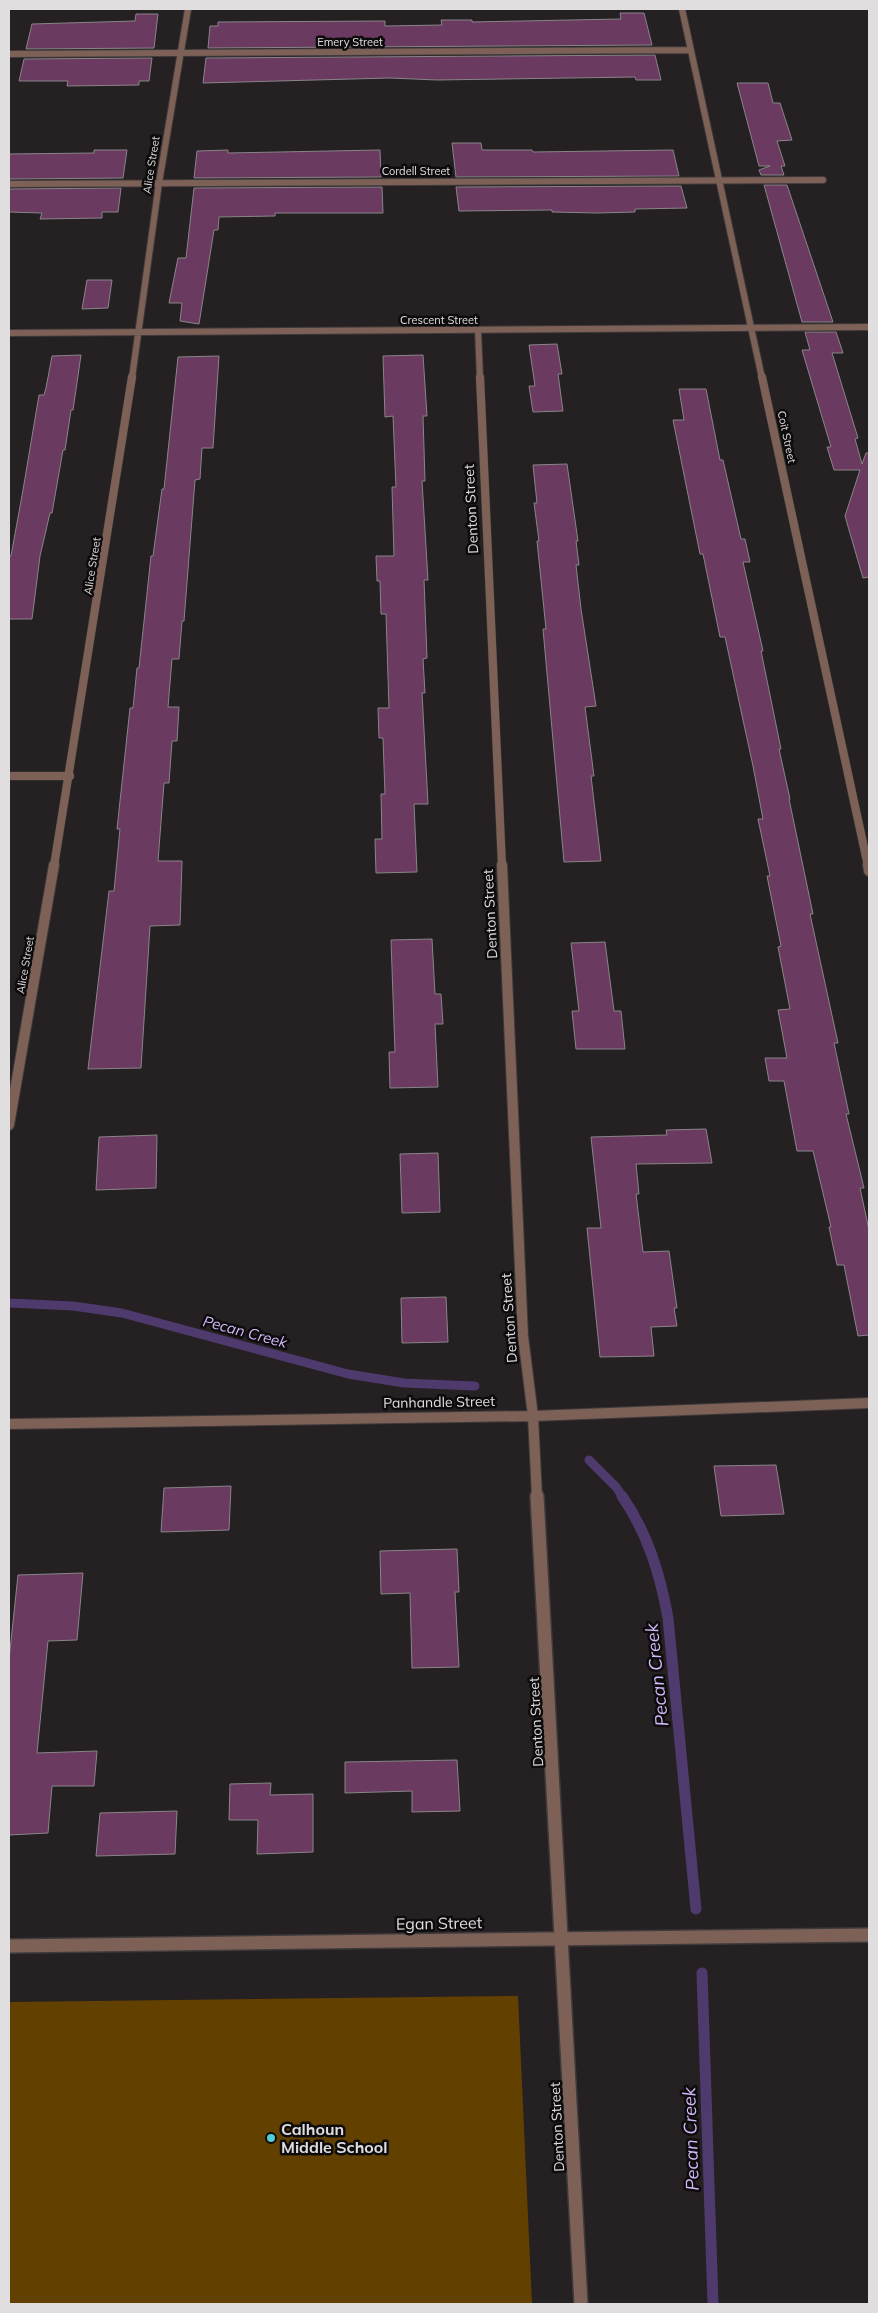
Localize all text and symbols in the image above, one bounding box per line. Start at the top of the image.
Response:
street label: Emery Street [317,35,383,49]
street label: Alice Street [140,135,162,195]
street label: Cordell Street [382,164,450,178]
street label: Crescent Street [400,313,478,327]
street label: Coit Street [775,410,799,465]
street label: Denton Street [460,464,482,554]
street label: Alice Street [81,536,103,596]
street label: Denton Street [479,869,501,959]
street label: Alice Street [13,935,37,995]
street label: Denton Street [497,1273,521,1363]
water label: Pecan Creek [201,1311,290,1352]
street label: Panhandle Street [383,1392,495,1412]
water label: Pecan Creek [640,1622,673,1728]
street label: Denton Street [525,1677,547,1767]
street label: Egan Street [396,1912,483,1934]
street label: Denton Street [546,2082,568,2172]
water label: Pecan Creek [677,2086,704,2191]
place label: Calhoun Middle School [281,2119,387,2157]
marker: Calhoun Middle School [265,2132,277,2144]

